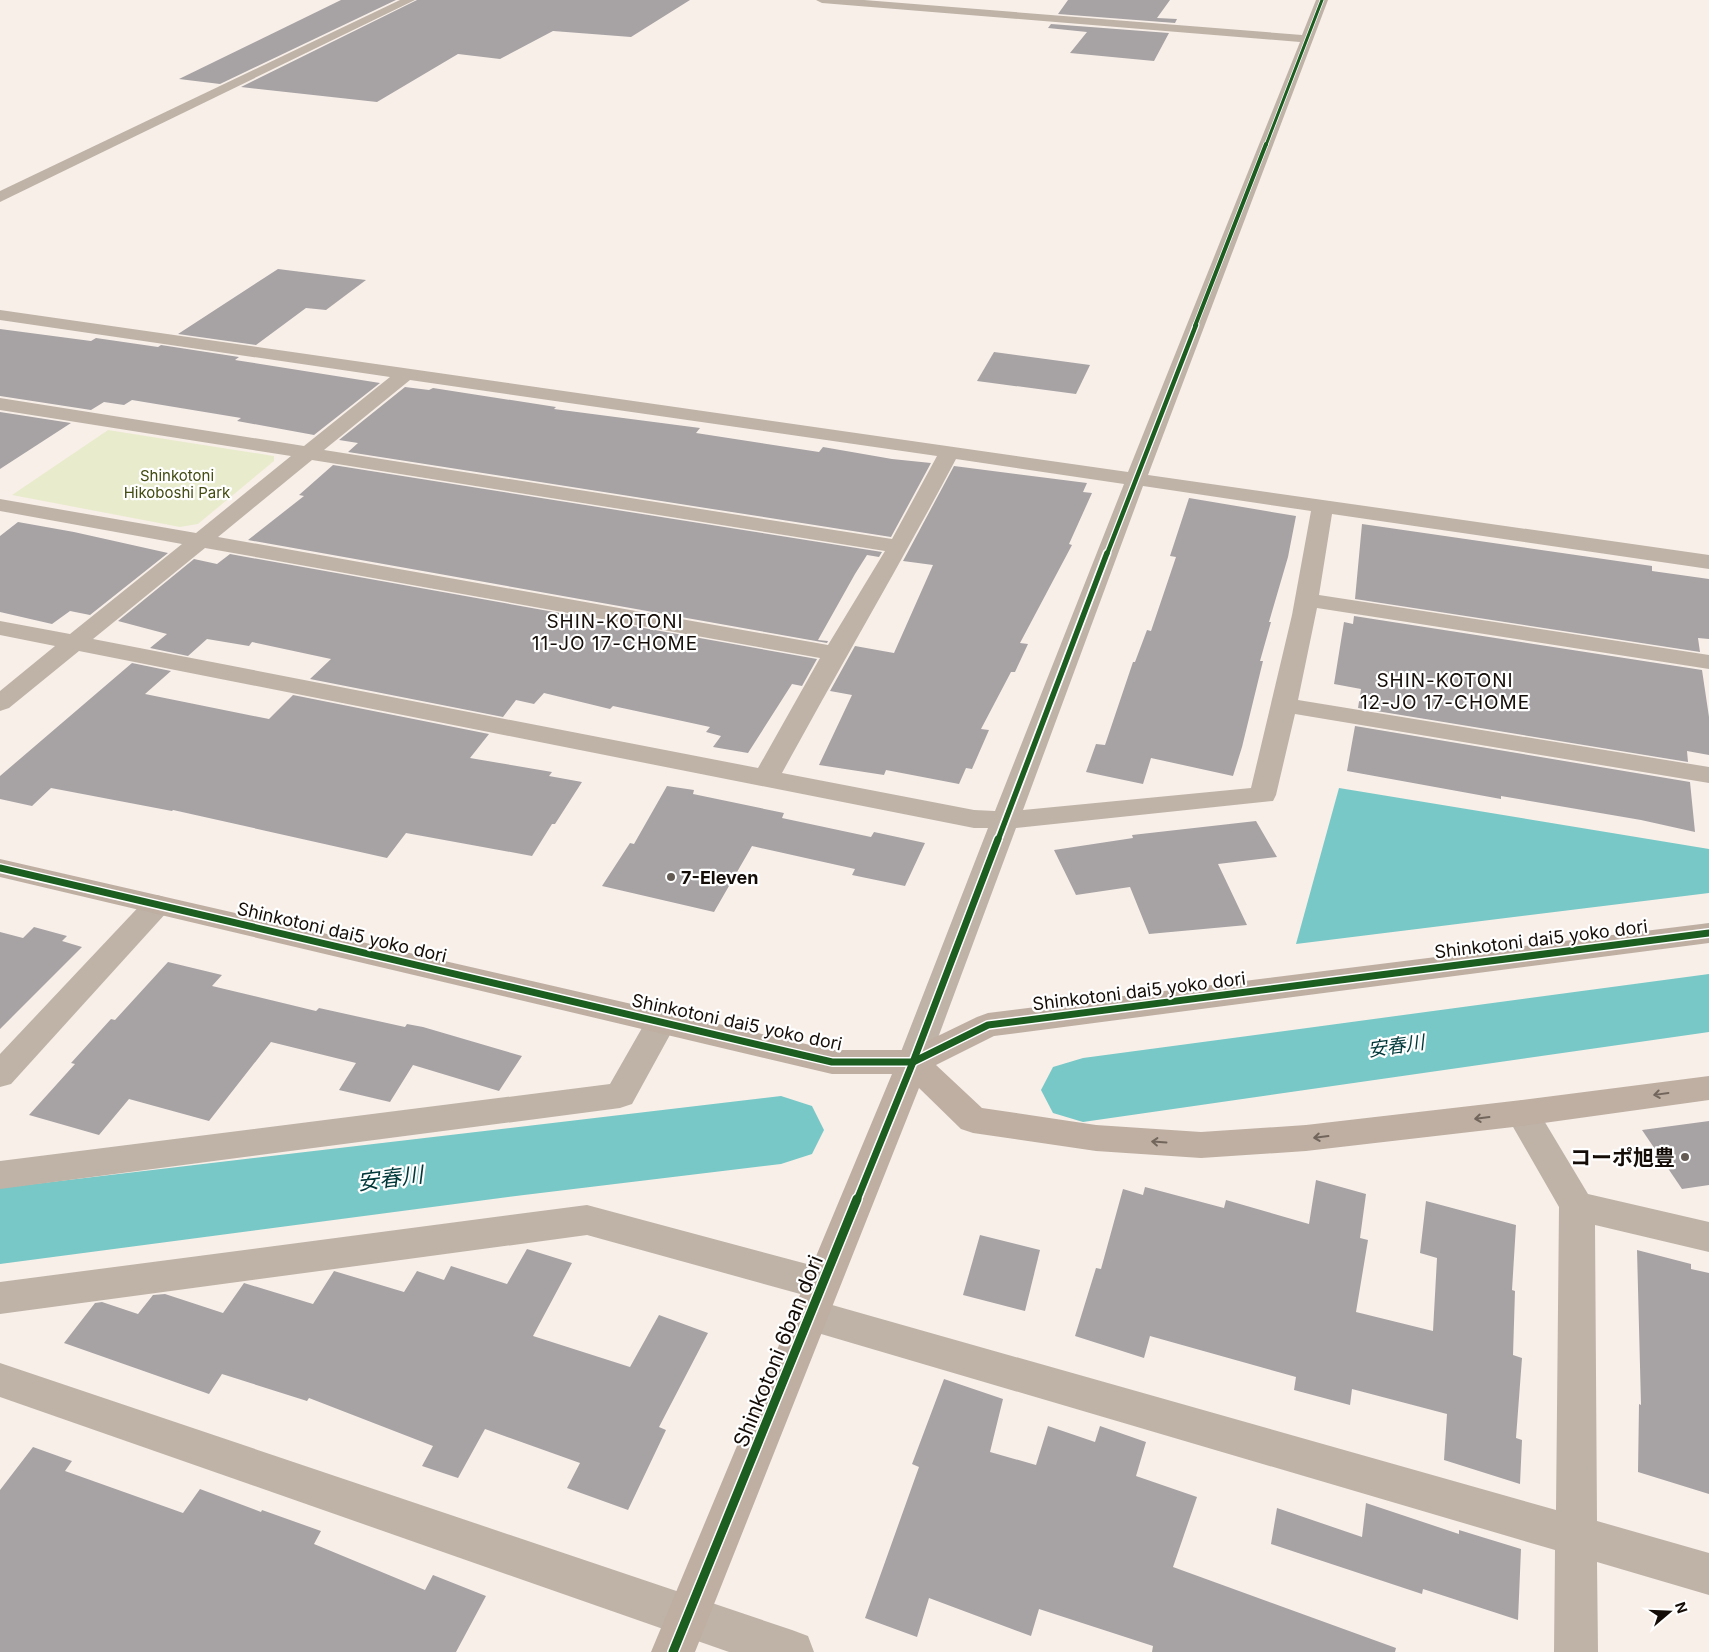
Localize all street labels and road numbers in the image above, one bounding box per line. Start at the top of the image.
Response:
street label: Shinkotoni dai5 yoko dori [235,898,449,966]
street label: Shinkotoni dai5 yoko dori [1433,915,1649,963]
street label: Shinkotoni dai5 yoko dori [1031,967,1247,1015]
street label: Shinkotoni dai5 yoko dori [630,989,844,1055]
street label: Shinkotoni 6ban dori [728,1251,828,1451]

